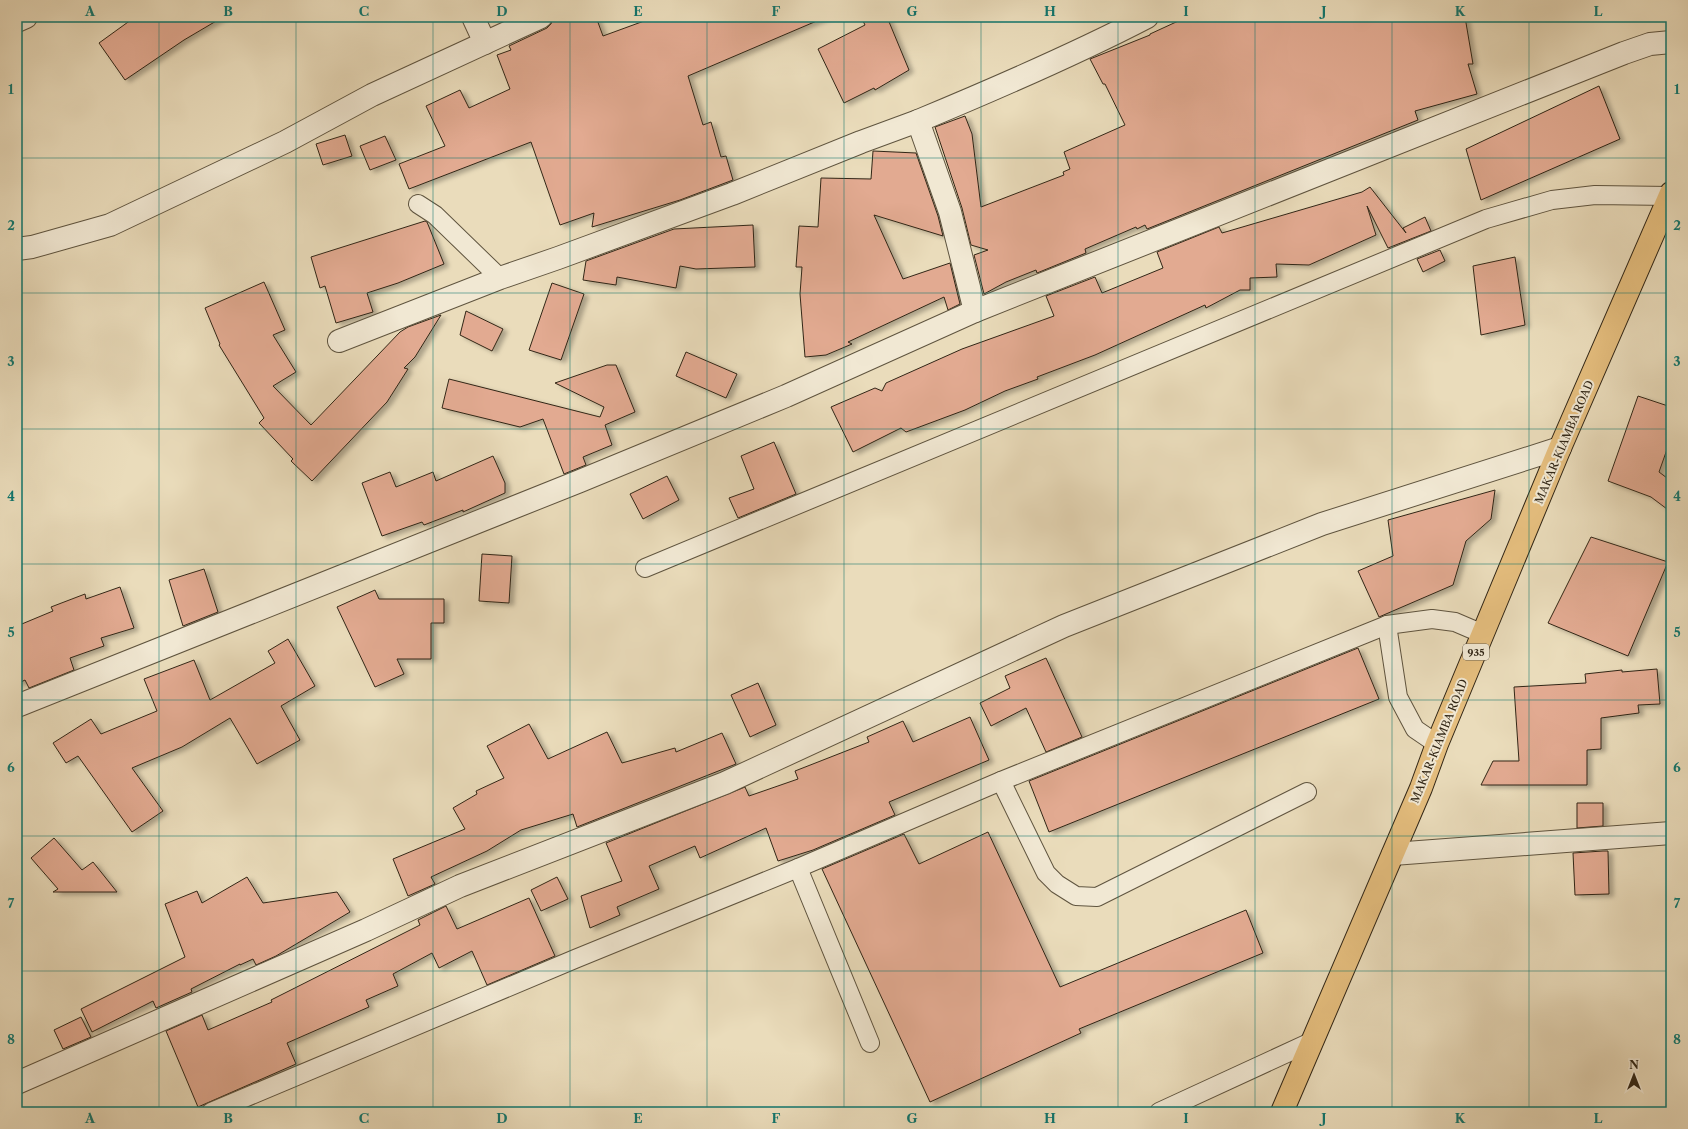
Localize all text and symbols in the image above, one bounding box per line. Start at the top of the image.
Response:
text: A [84,3,96,19]
text: B [223,3,233,19]
text: C [359,3,369,19]
text: D [496,3,508,19]
text: E [633,3,643,19]
text: F [772,3,781,19]
text: G [906,3,918,19]
text: H [1044,3,1056,19]
text: I [1183,3,1189,19]
text: J [1319,3,1327,19]
text: K [1455,3,1466,19]
text: L [1594,3,1603,19]
text: 1 [8,81,14,97]
text: 1 [1674,81,1680,97]
text: 2 [7,217,15,233]
text: 2 [1673,217,1681,233]
text: 3 [7,353,15,369]
text: 3 [1673,353,1681,369]
street label: MAKAR-KIAMBA ROAD [1532,378,1596,506]
text: 4 [7,488,15,504]
text: 4 [1673,488,1681,504]
text: 5 [7,624,15,640]
text: 5 [1673,624,1681,640]
road number: 935 [1463,644,1489,660]
street label: MAKAR-KIAMBA ROAD [1408,677,1470,805]
text: 6 [7,759,15,775]
text: 6 [1673,759,1681,775]
text: 7 [8,895,15,911]
text: 7 [1674,895,1681,911]
text: 8 [7,1031,15,1047]
text: 8 [1673,1031,1681,1047]
north arrow [1614,1055,1654,1095]
text: N [1629,1058,1639,1072]
text: A [84,1110,96,1126]
text: B [223,1110,233,1126]
text: C [359,1110,369,1126]
text: D [496,1110,508,1126]
text: E [633,1110,643,1126]
text: F [772,1110,781,1126]
text: G [906,1110,918,1126]
text: H [1044,1110,1056,1126]
text: I [1183,1110,1189,1126]
text: J [1319,1110,1327,1126]
text: K [1455,1110,1466,1126]
text: L [1594,1110,1603,1126]

